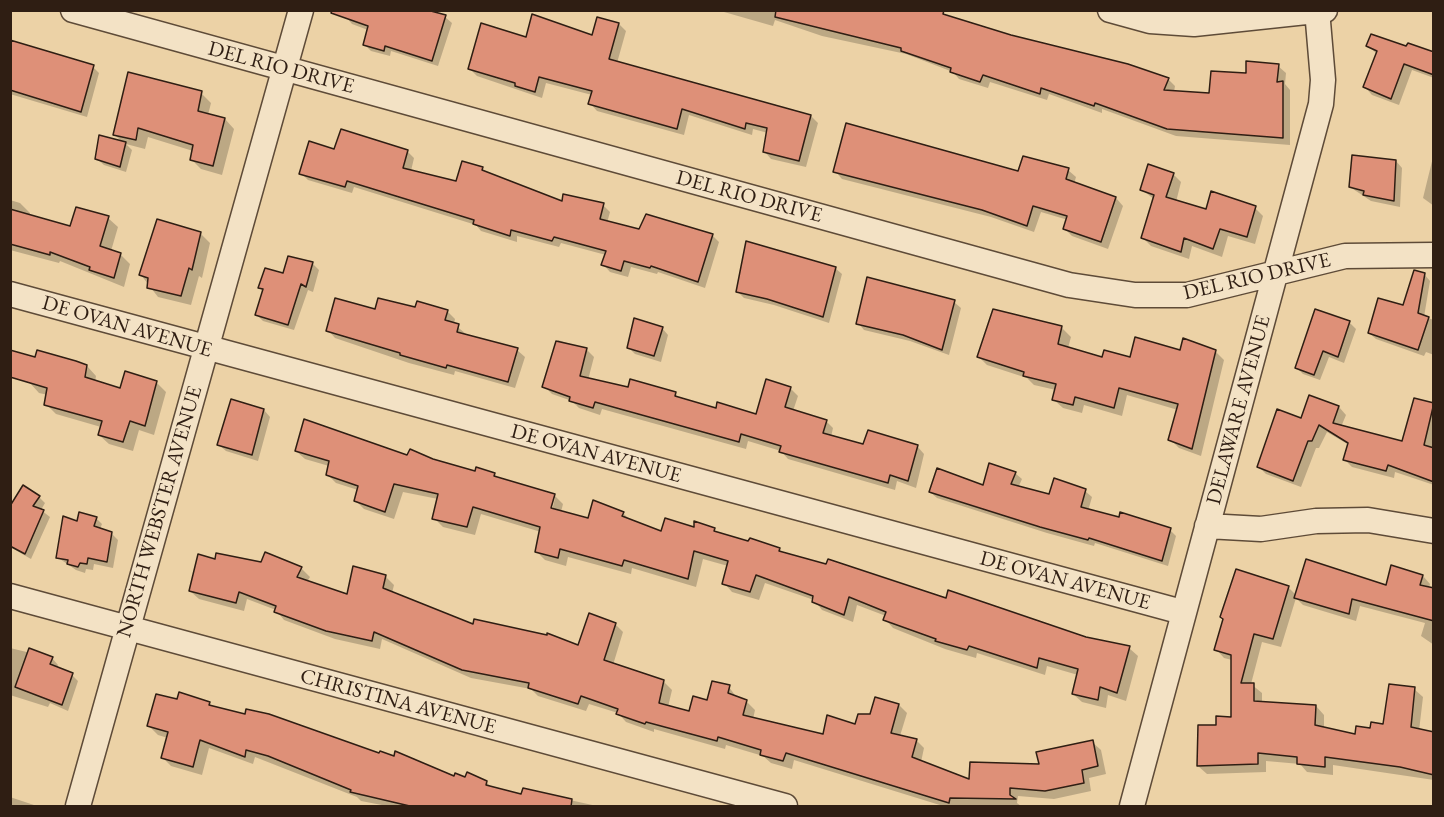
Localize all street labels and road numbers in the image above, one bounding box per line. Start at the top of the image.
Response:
street label: DEL RIO DRIVE [205,36,357,100]
street label: DEL RIO DRIVE [673,165,825,229]
street label: DEL RIO DRIVE [1181,248,1333,306]
street label: DE OVAN AVENUE [39,291,215,363]
street label: DELAWARE AVENUE [1202,313,1276,507]
street label: NORTH WEBSTER AVENUE [112,383,208,641]
street label: DE OVAN AVENUE [508,419,684,489]
street label: DE OVAN AVENUE [977,546,1153,616]
street label: CHRISTINA AVENUE [297,664,499,740]

